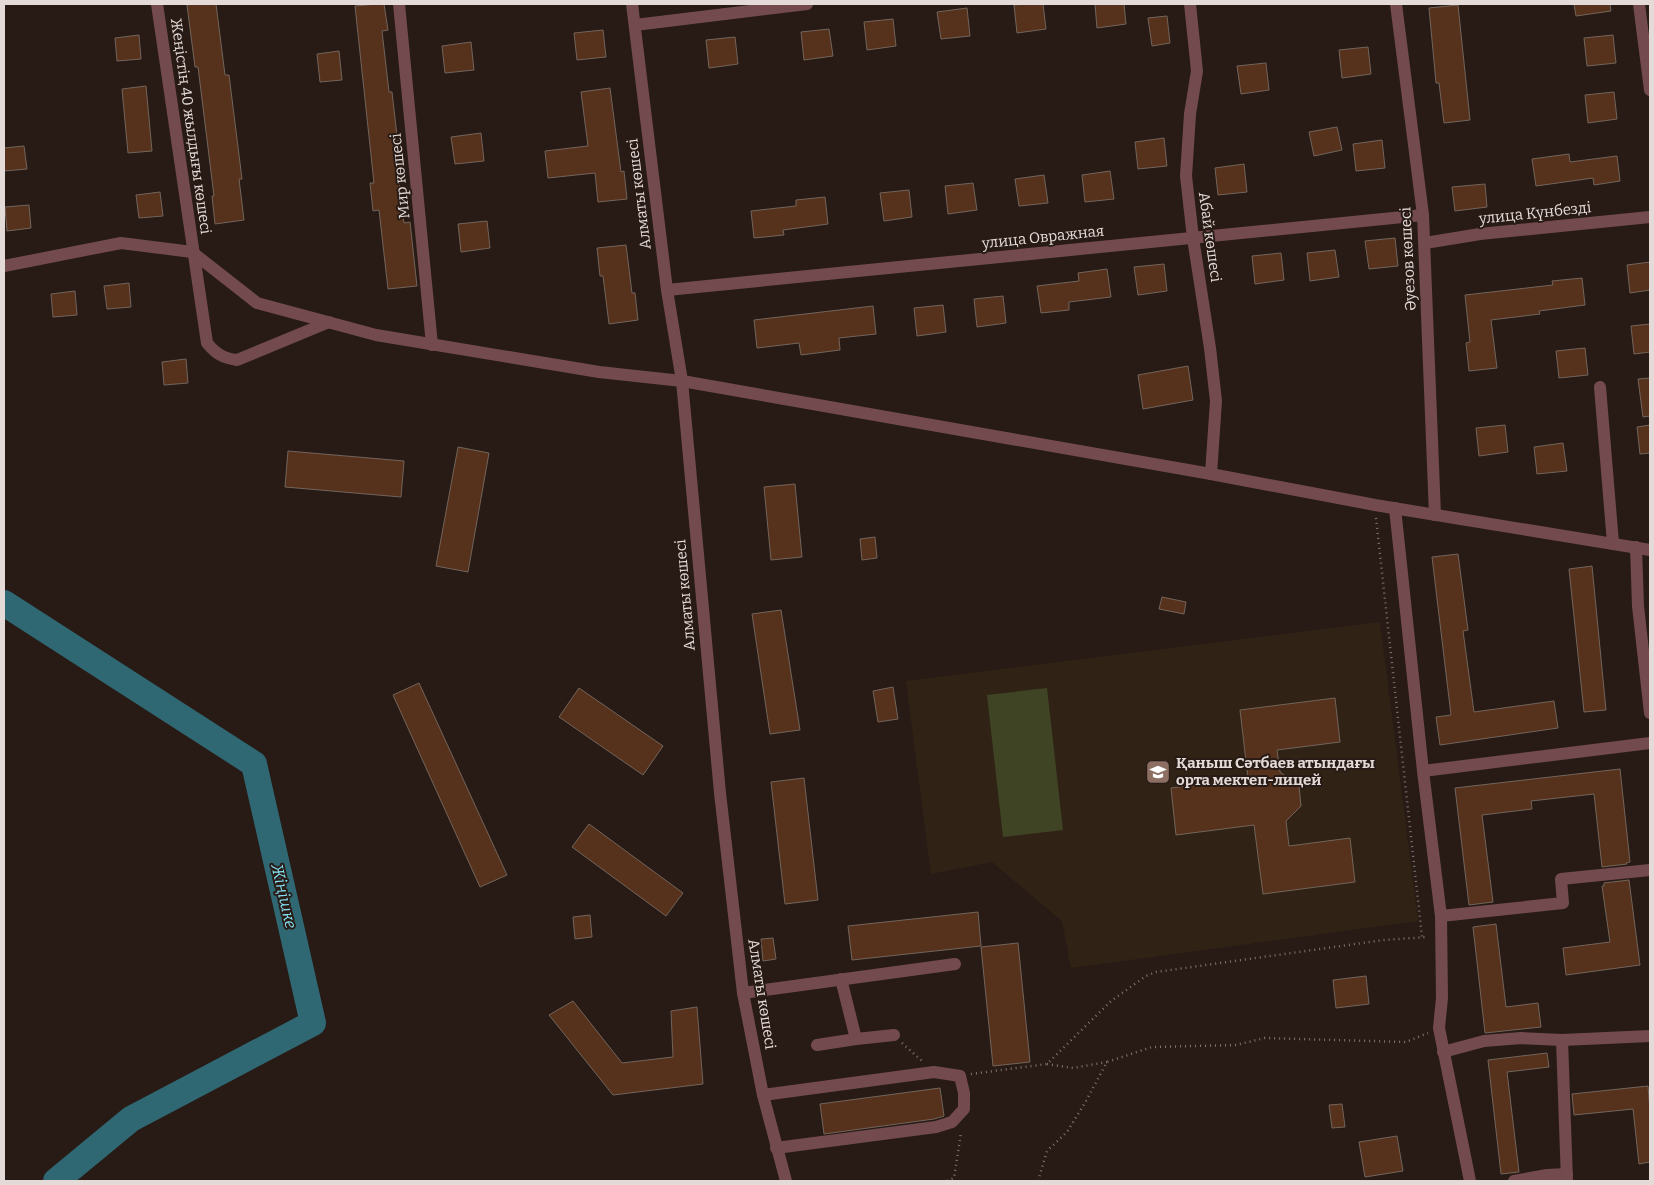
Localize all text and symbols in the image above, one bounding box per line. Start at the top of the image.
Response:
street label: Жеңістің 40 жылдығы көшесі [167,17,215,236]
street label: Мир көшесі [387,132,413,220]
street label: Алматы көшесі [623,137,655,251]
street label: Абай көшесі [1195,191,1225,284]
street label: улица Күнбезді [1477,198,1593,228]
street label: Әуезов көшесі [1396,206,1420,311]
street label: улица Овражная [980,222,1105,252]
street label: Алматы көшесі [671,538,699,651]
place label: Қаныш Сәтбаев атындағы орта мектеп-лицей [1176,754,1375,789]
school or university icon: Қаныш Сәтбаев атындағы орта мектеп-лицей [1145,759,1171,785]
water label: Жіңішке [267,861,301,930]
street label: Алматы көшесі [744,937,780,1051]

